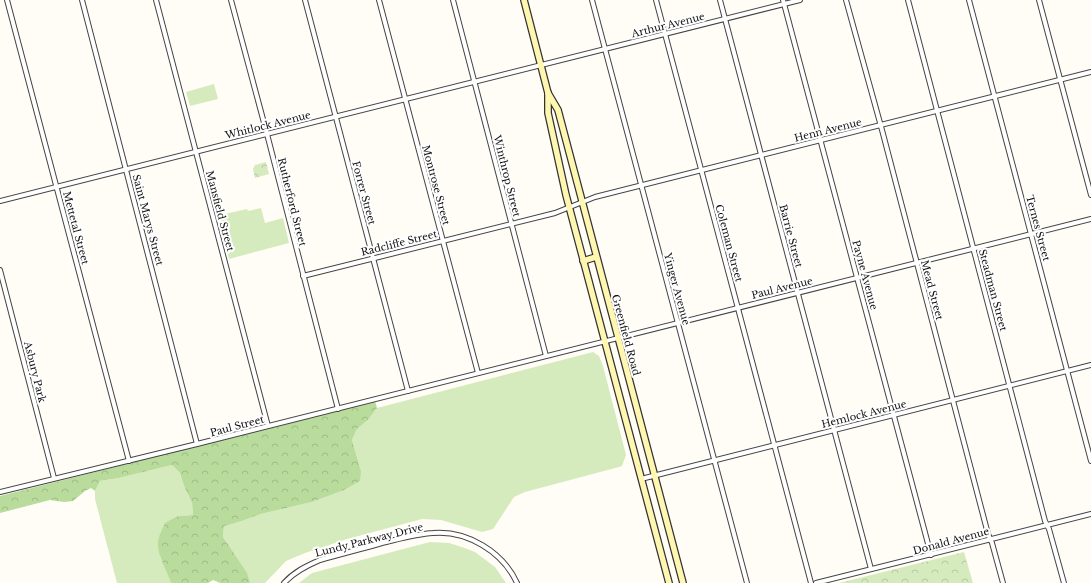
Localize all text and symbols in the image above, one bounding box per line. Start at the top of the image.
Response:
street label: Arthur Avenue [629,10,706,41]
street label: Whitlock Avenue [223,108,312,142]
street label: Henn Avenue [793,115,863,145]
street label: Winthrop Street [490,133,523,218]
street label: Montrose Street [419,144,453,227]
street label: Rutherford Street [275,156,309,248]
street label: Forrer Street [349,160,379,227]
street label: Mansfield Street [203,169,237,253]
street label: Saint Marys Street [130,173,166,267]
street label: Mettetal Street [60,190,92,266]
street label: Ternes Street [1023,194,1053,263]
street label: Coleman Street [712,203,746,283]
street label: Barrie Street [776,203,806,269]
street label: Radcliffe Street [360,227,439,259]
street label: Payne Avenue [849,239,881,312]
street label: Steadman Street [976,248,1010,333]
street label: Yinger Avenue [661,250,693,327]
street label: Mead Street [918,259,946,322]
street label: Paul Avenue [750,274,814,302]
street label: Greenfield Road [609,293,643,377]
street label: Asbury Park [21,339,49,405]
street label: Hemlock Avenue [820,397,908,431]
street label: Paul Street [209,413,266,439]
street label: Lundy Parkway Drive [314,520,425,560]
street label: Donald Avenue [911,525,991,557]

